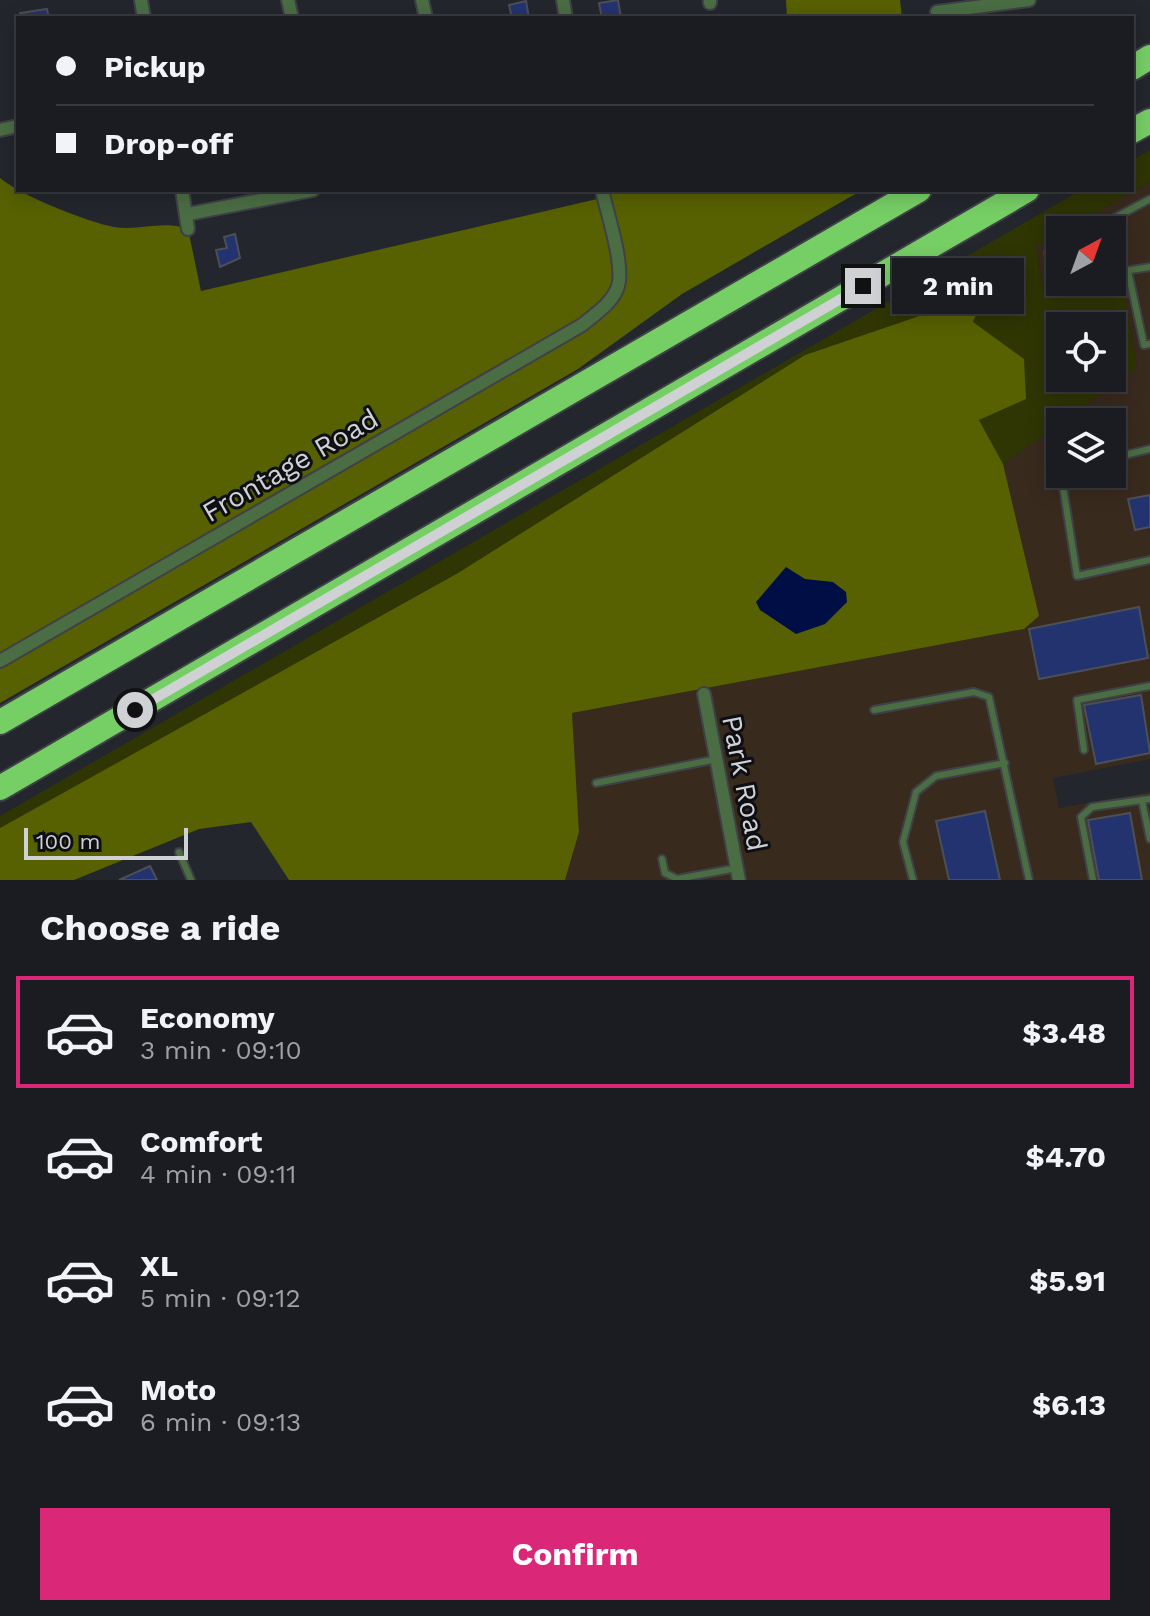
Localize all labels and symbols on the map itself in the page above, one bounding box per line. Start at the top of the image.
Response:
north arrow [1046,216,1126,296]
callout: 2 min [891,258,1023,314]
route end [845,268,881,304]
street label: Frontage Road [197,402,384,529]
route start [117,692,153,728]
street label: Park Road [715,712,774,854]
scale bar [24,824,188,860]

